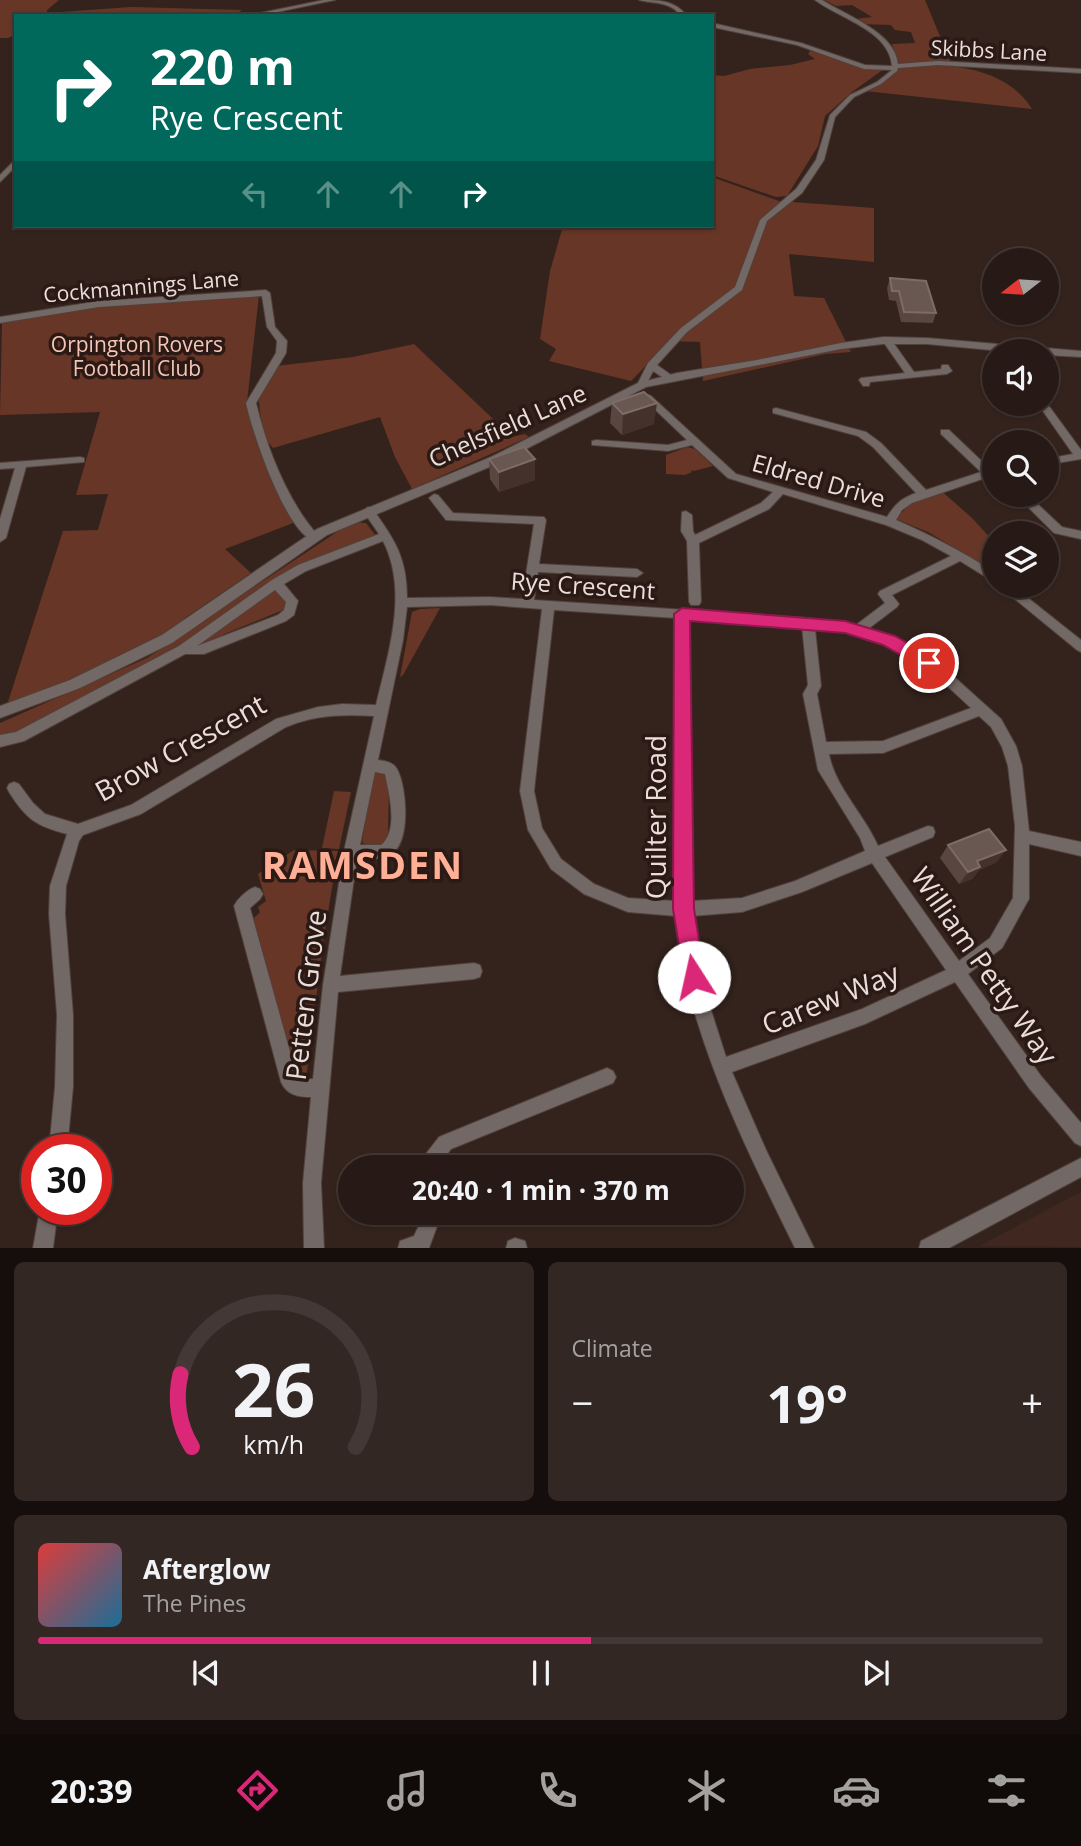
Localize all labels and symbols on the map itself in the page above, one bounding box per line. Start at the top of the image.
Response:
street label: Skibbs Lane [930,33,1048,67]
north arrow [982,248,1059,326]
street label: Cockmannings Lane [42,264,240,308]
park label: Orpington Rovers Football Club [51,330,223,382]
street label: Chelsfield Lane [423,375,591,475]
street label: Eldred Drive [749,445,889,515]
street label: Rye Crescent [510,563,656,607]
pin [899,633,959,693]
street label: Brow Crescent [88,684,272,810]
street label: Quilter Road [636,735,674,899]
district label: RAMSDEN [262,838,464,890]
street label: William Petty Way [903,859,1068,1072]
street label: Petten Grove [276,908,334,1082]
position arrow [657,940,731,1014]
street label: Carew Way [756,953,905,1043]
speed limit sign: 30 [21,1134,112,1225]

